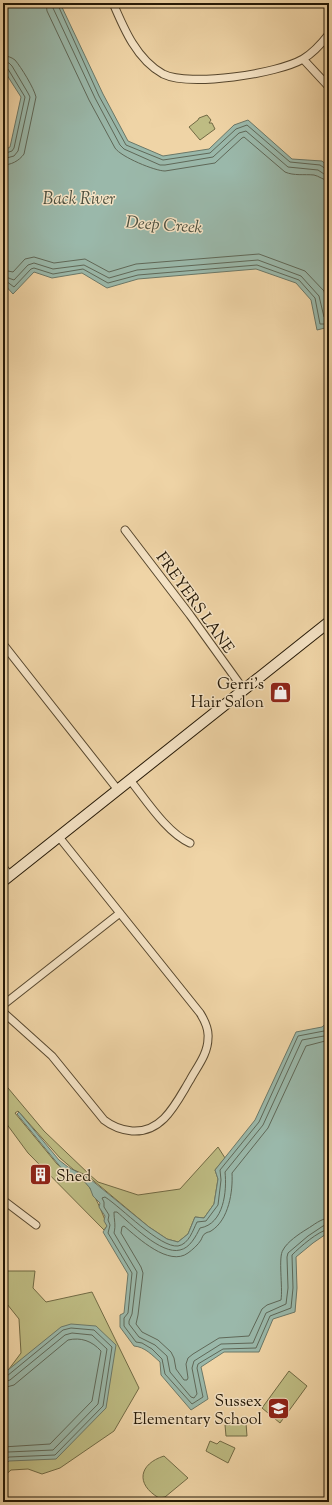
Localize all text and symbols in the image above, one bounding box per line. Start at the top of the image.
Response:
water label: Back River [43,188,115,212]
water label: Deep Creek [125,211,203,241]
street label: FREYERS LANE [149,548,239,659]
place label: Gerri's Hair Salon [191,674,265,715]
shop icon: Gerri's Hair Salon [267,679,293,705]
building icon: Shed [27,1162,53,1188]
place label: Shed [56,1166,91,1189]
place label: Sussex Elementary School [133,1391,263,1432]
school or university icon: Sussex Elementary School [265,1396,291,1422]

